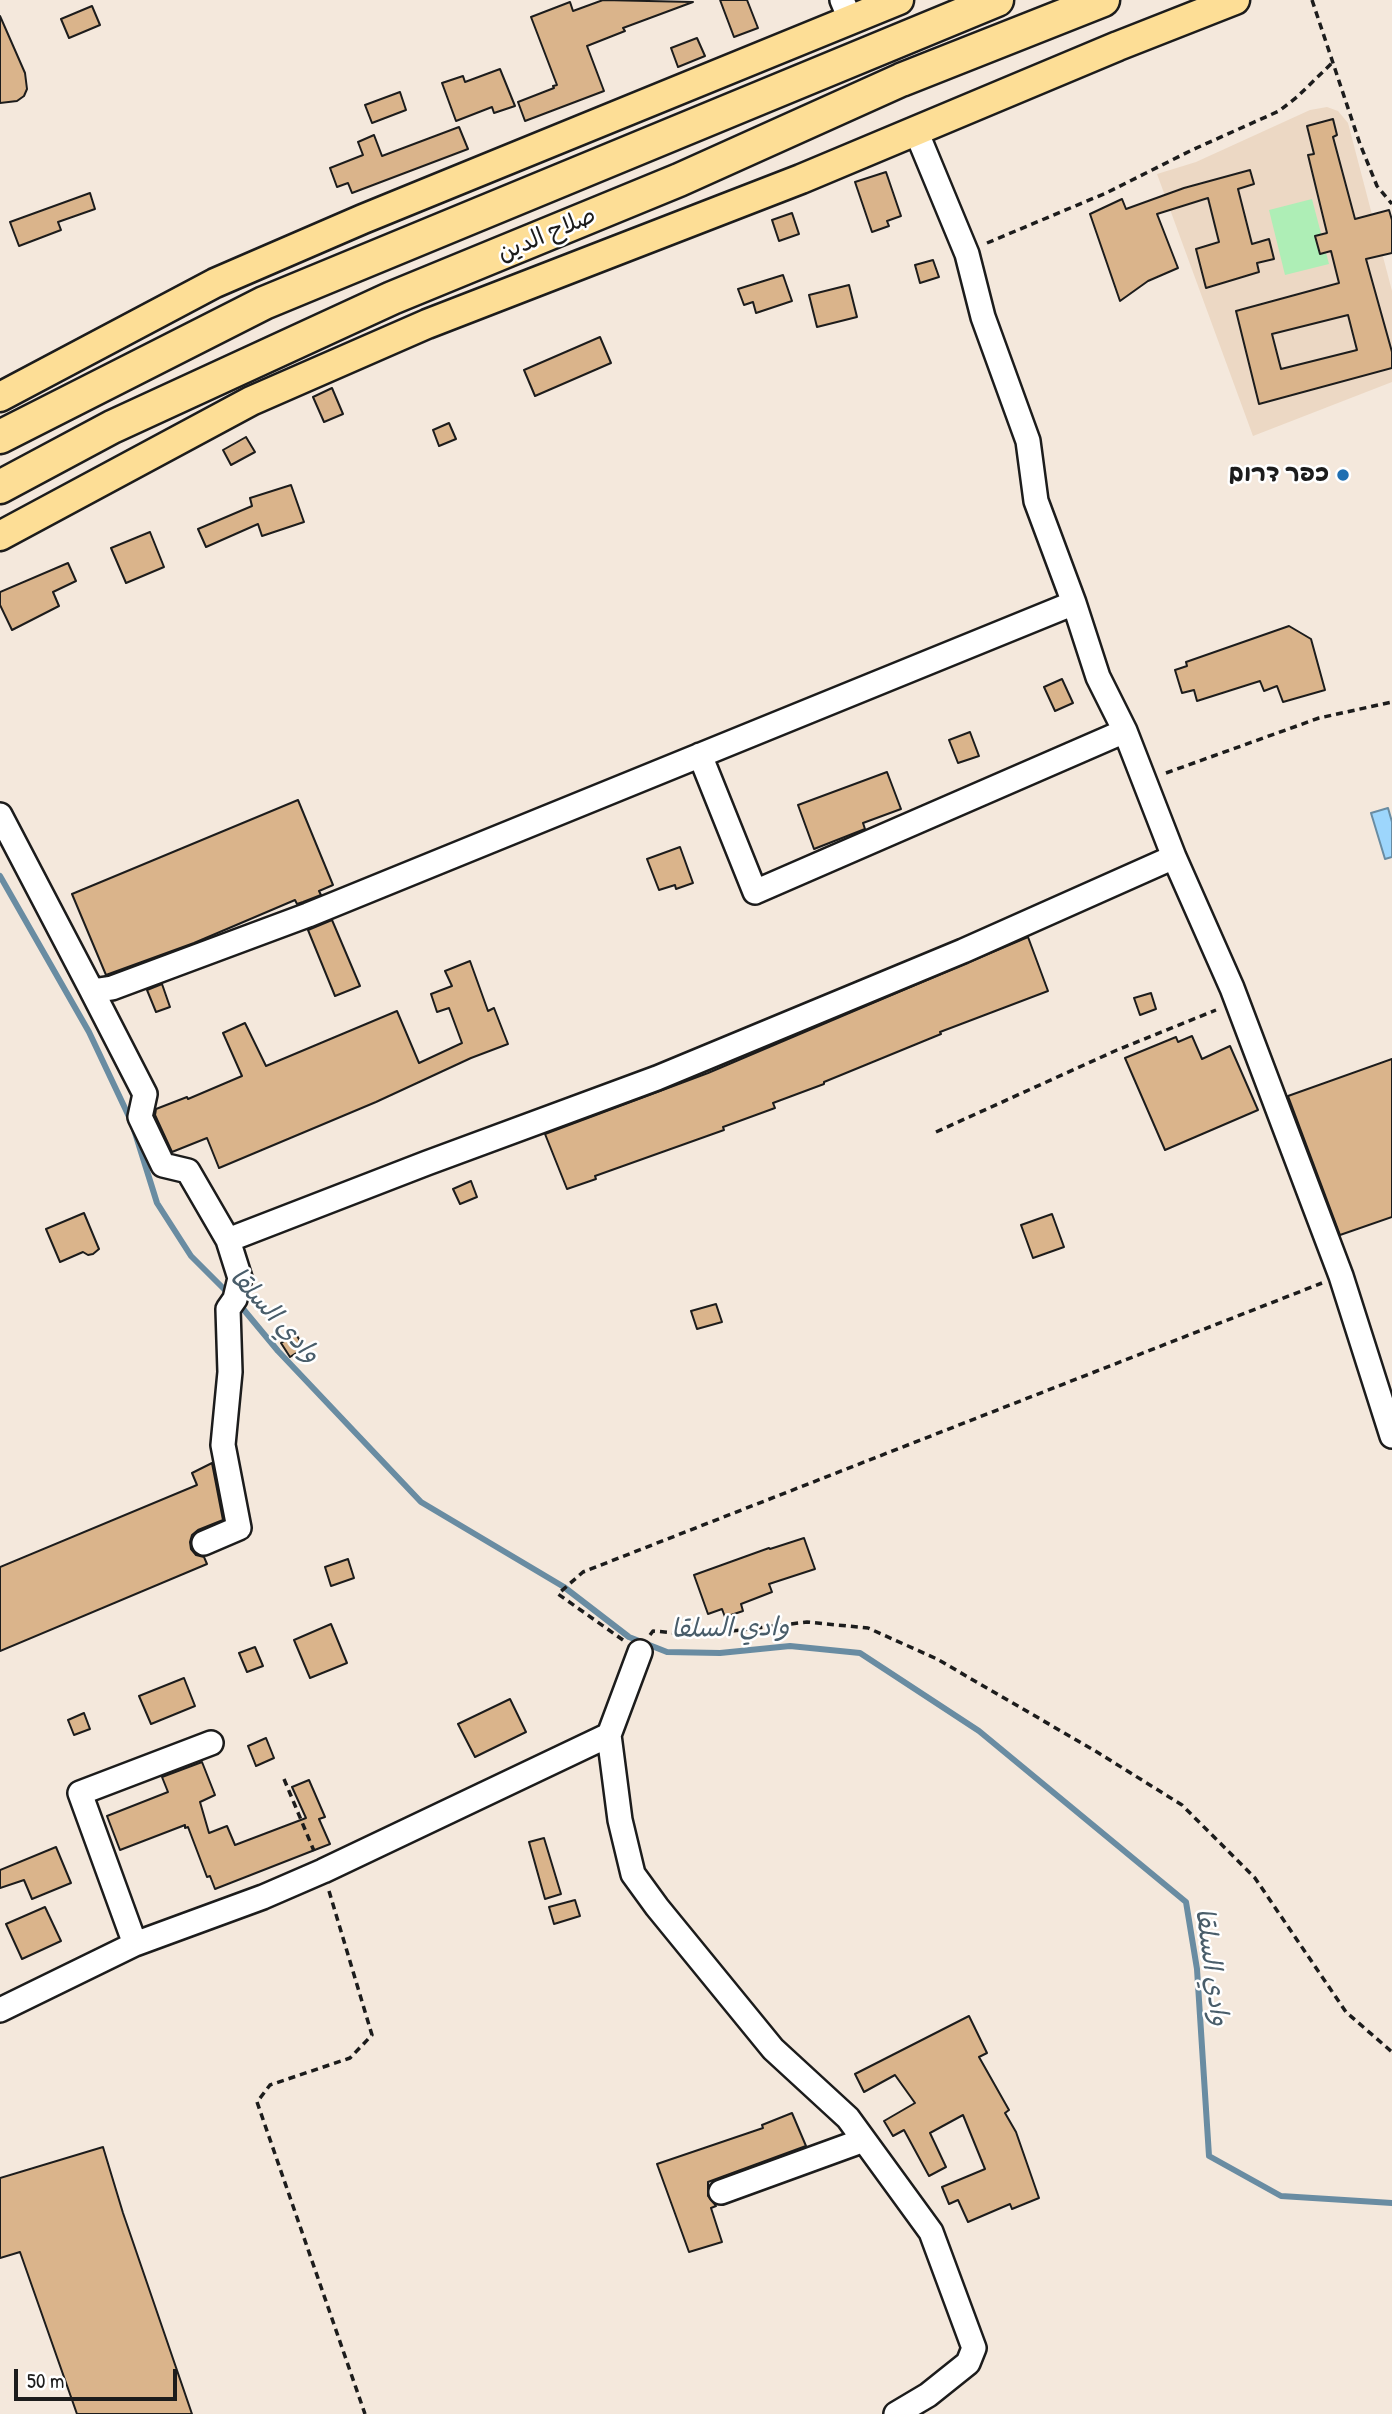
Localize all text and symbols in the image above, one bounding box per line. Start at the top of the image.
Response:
street label: صلاح الدين [493,201,601,269]
place label: כפר דרום [1229,461,1329,489]
marker: כפר דרום [1335,467,1351,483]
water label: وادي السلقا [222,1262,326,1370]
water label: وادي السلقا [671,1612,789,1646]
water label: وادي السلقا [1187,1906,1235,2028]
scale bar [18,2354,180,2398]
text: 50 m [27,2366,64,2395]

